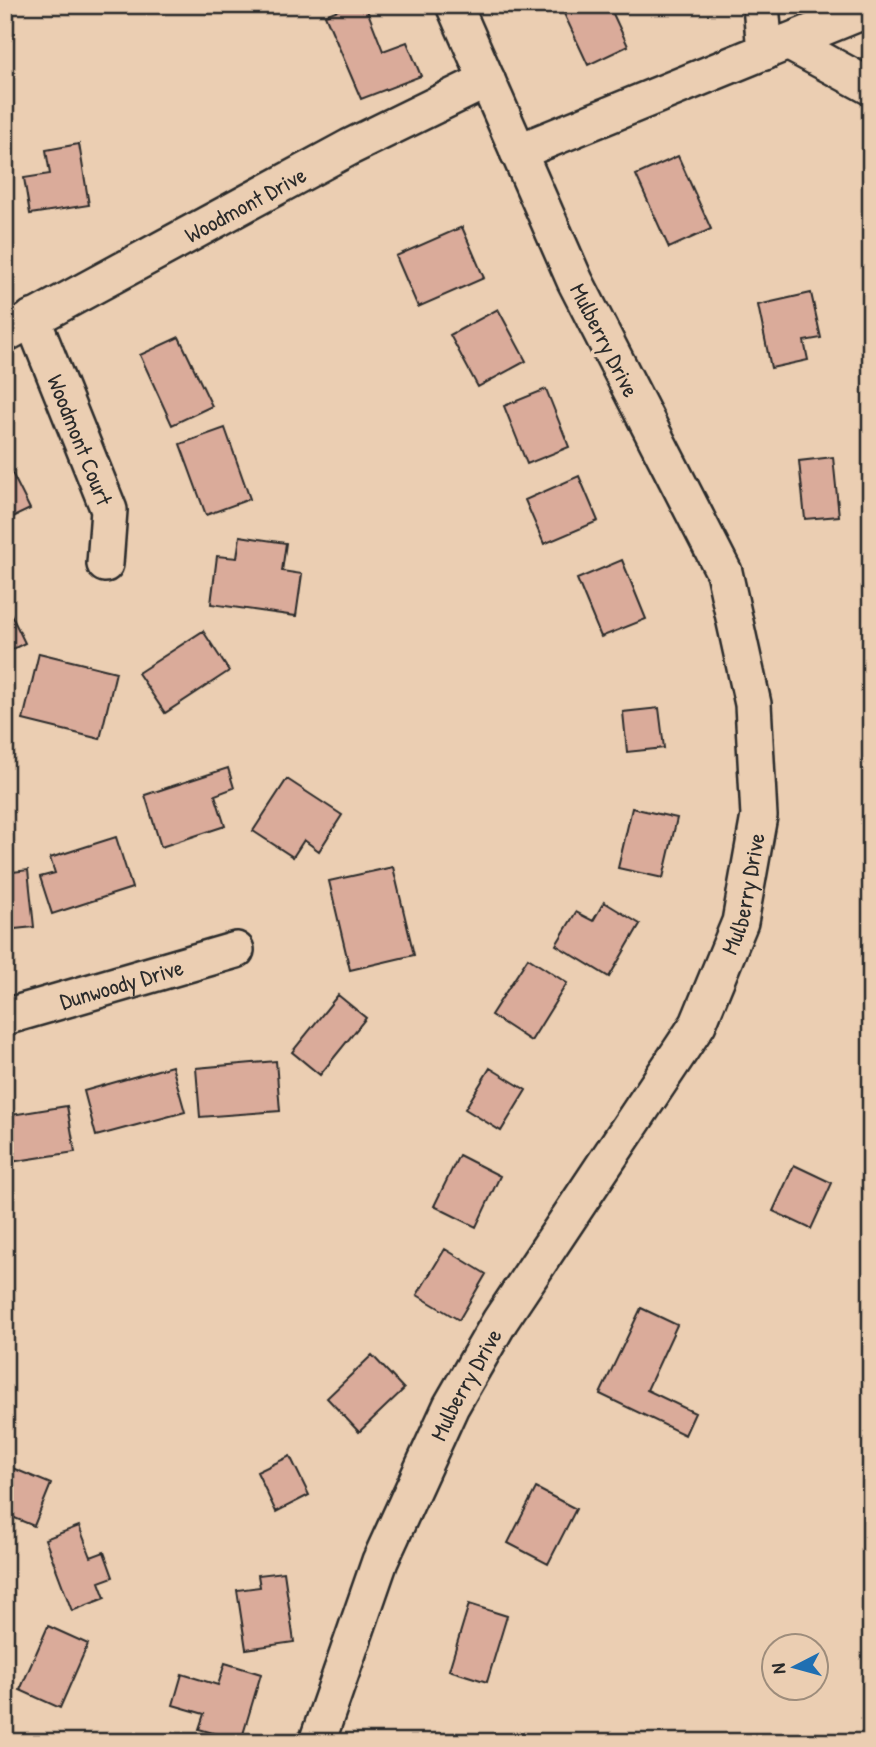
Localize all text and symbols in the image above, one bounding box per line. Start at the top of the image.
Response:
street label: Woodmont Drive [179,158,311,249]
street label: Mulberry Drive [563,278,647,402]
street label: Woodmont Court [41,370,121,510]
street label: Mulberry Drive [713,830,771,959]
street label: Dunwoody Drive [56,951,187,1016]
street label: Mulberry Drive [422,1322,508,1445]
north arrow [760,1632,830,1702]
text: N [765,1662,792,1675]

